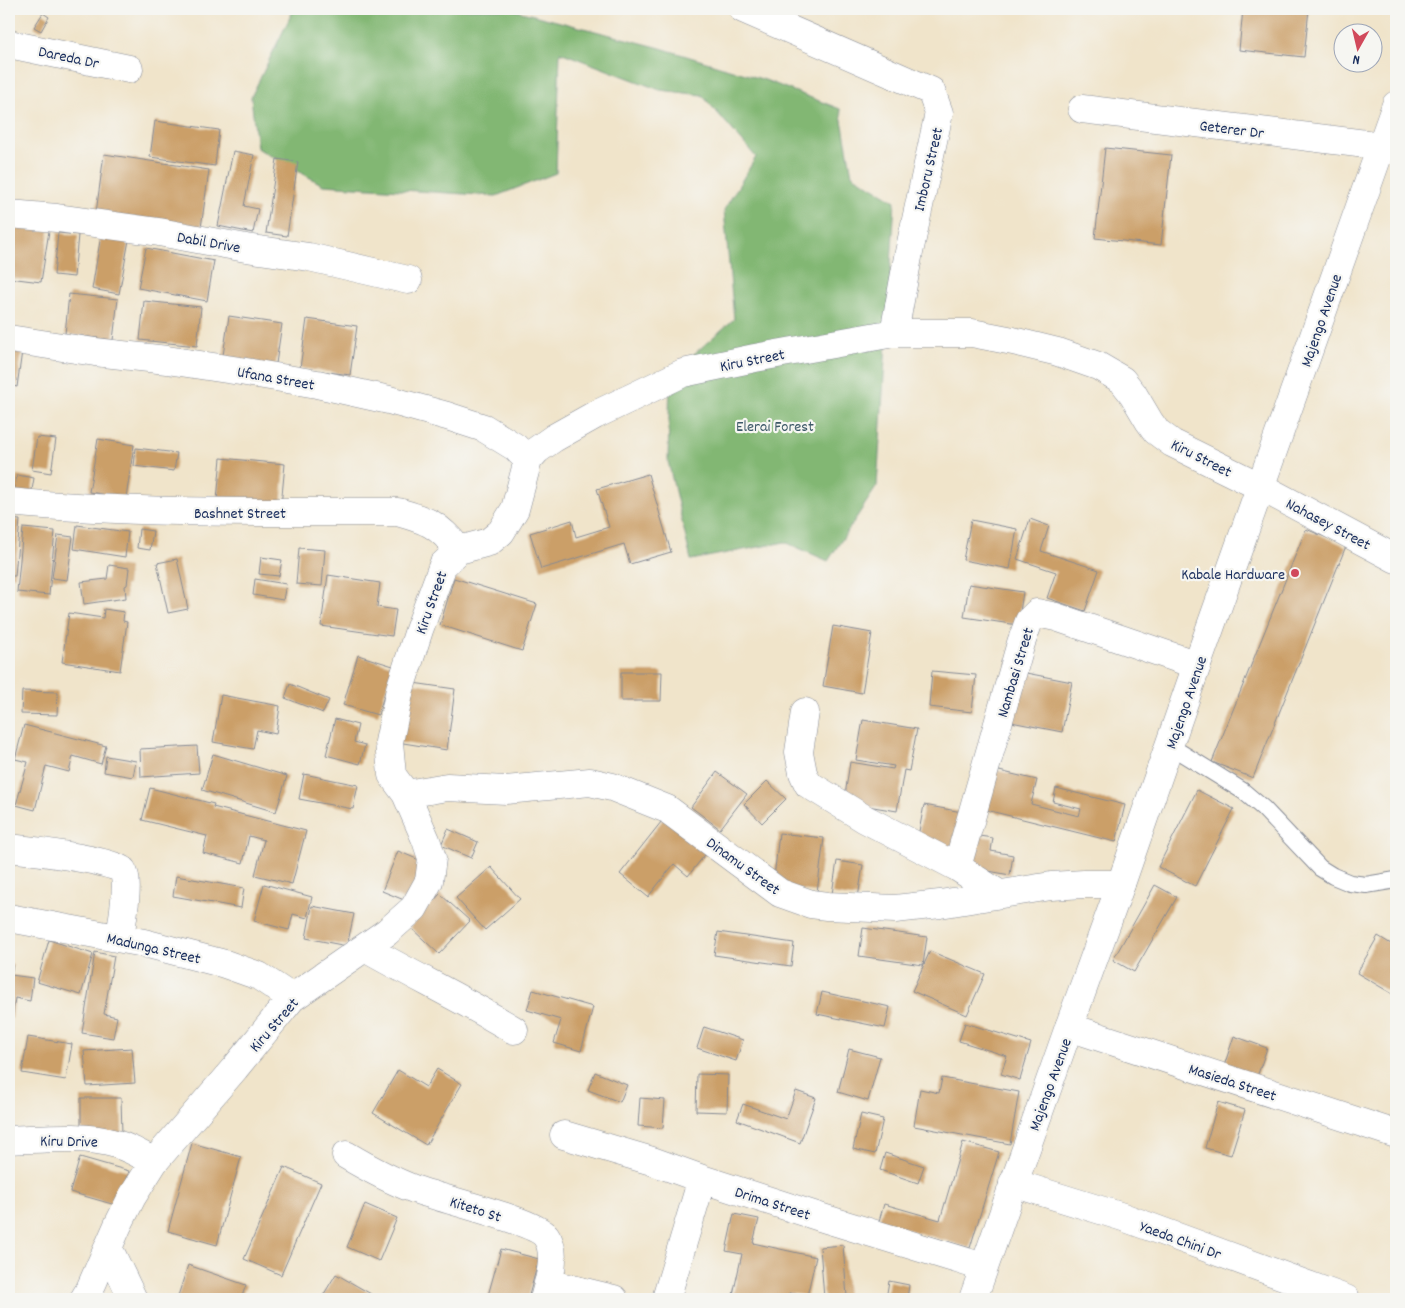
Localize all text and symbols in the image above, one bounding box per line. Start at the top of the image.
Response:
north arrow [1332,22,1382,72]
street label: Dareda Dr [36,41,101,76]
text: N [1352,48,1361,69]
street label: Geterer Dr [1198,115,1265,146]
street label: Imboru Street [909,125,950,214]
street label: Dabil Drive [175,227,242,260]
street label: Majengo Avenue [1296,271,1349,370]
street label: Kiru Street [718,344,787,379]
street label: Ufana Street [235,361,316,398]
park label: Elerai Forest [736,416,814,439]
street label: Kiru Street [1166,434,1235,484]
street label: Nahasey Street [1281,493,1374,557]
street label: Bashnet Street [194,503,286,526]
place label: Kabale Hardware [1181,564,1285,587]
marker: Kabale Hardware [1289,567,1301,579]
street label: Kiru Street [410,568,454,638]
street label: Nambasi Street [992,625,1041,721]
street label: Majengo Avenue [1161,653,1214,752]
street label: Dinamu Street [701,832,784,902]
street label: Madunga Street [104,927,203,971]
street label: Kiru Street [245,993,305,1058]
street label: Majengo Avenue [1024,1035,1079,1134]
street label: Masieda Street [1185,1058,1279,1108]
street label: Kiru Drive [40,1130,98,1155]
street label: Drima Street [732,1181,813,1227]
street label: Kiteto St [447,1191,504,1230]
street label: Yaeda Chini Dr [1136,1216,1224,1267]

